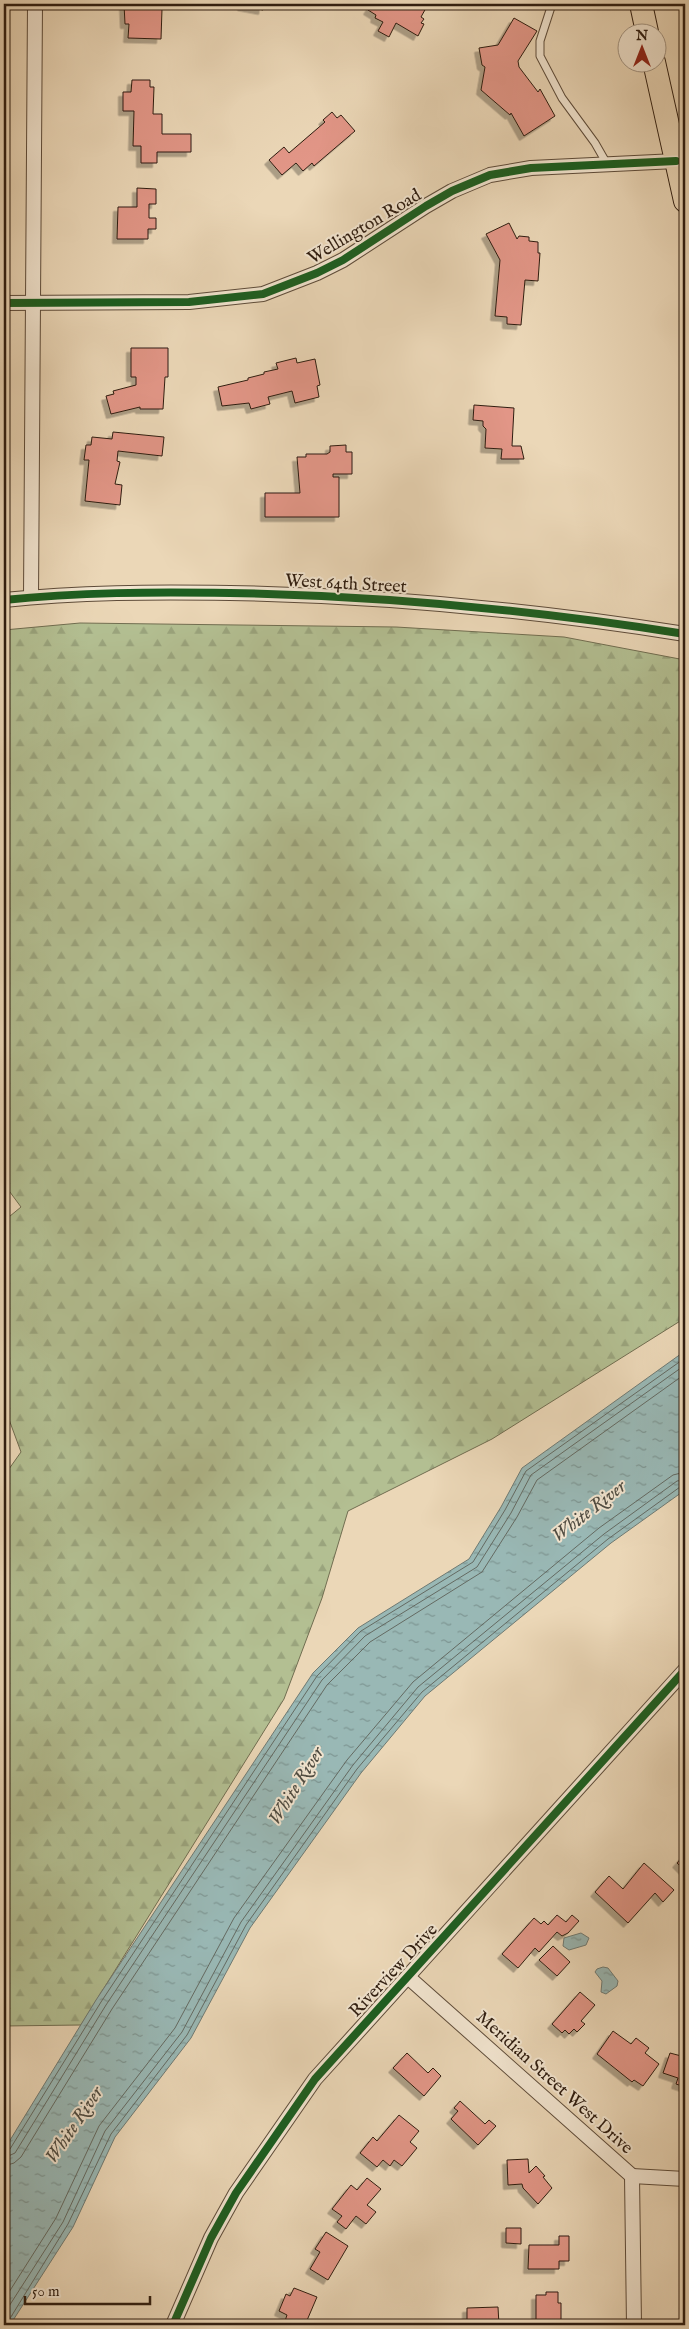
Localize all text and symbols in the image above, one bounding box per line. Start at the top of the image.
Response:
north arrow [616,22,666,72]
text: N [635,27,648,45]
street label: Wellington Road [304,184,426,270]
street label: West 64th Street [285,570,407,599]
water label: White River [547,1474,632,1548]
water label: White River [263,1741,331,1830]
street label: Riverview Drive [345,1919,443,2023]
street label: Meridian Street West Drive [471,2006,637,2160]
water label: White River [40,2081,110,2168]
scale bar [25,2274,150,2306]
text: 50 m [32,2282,60,2301]

